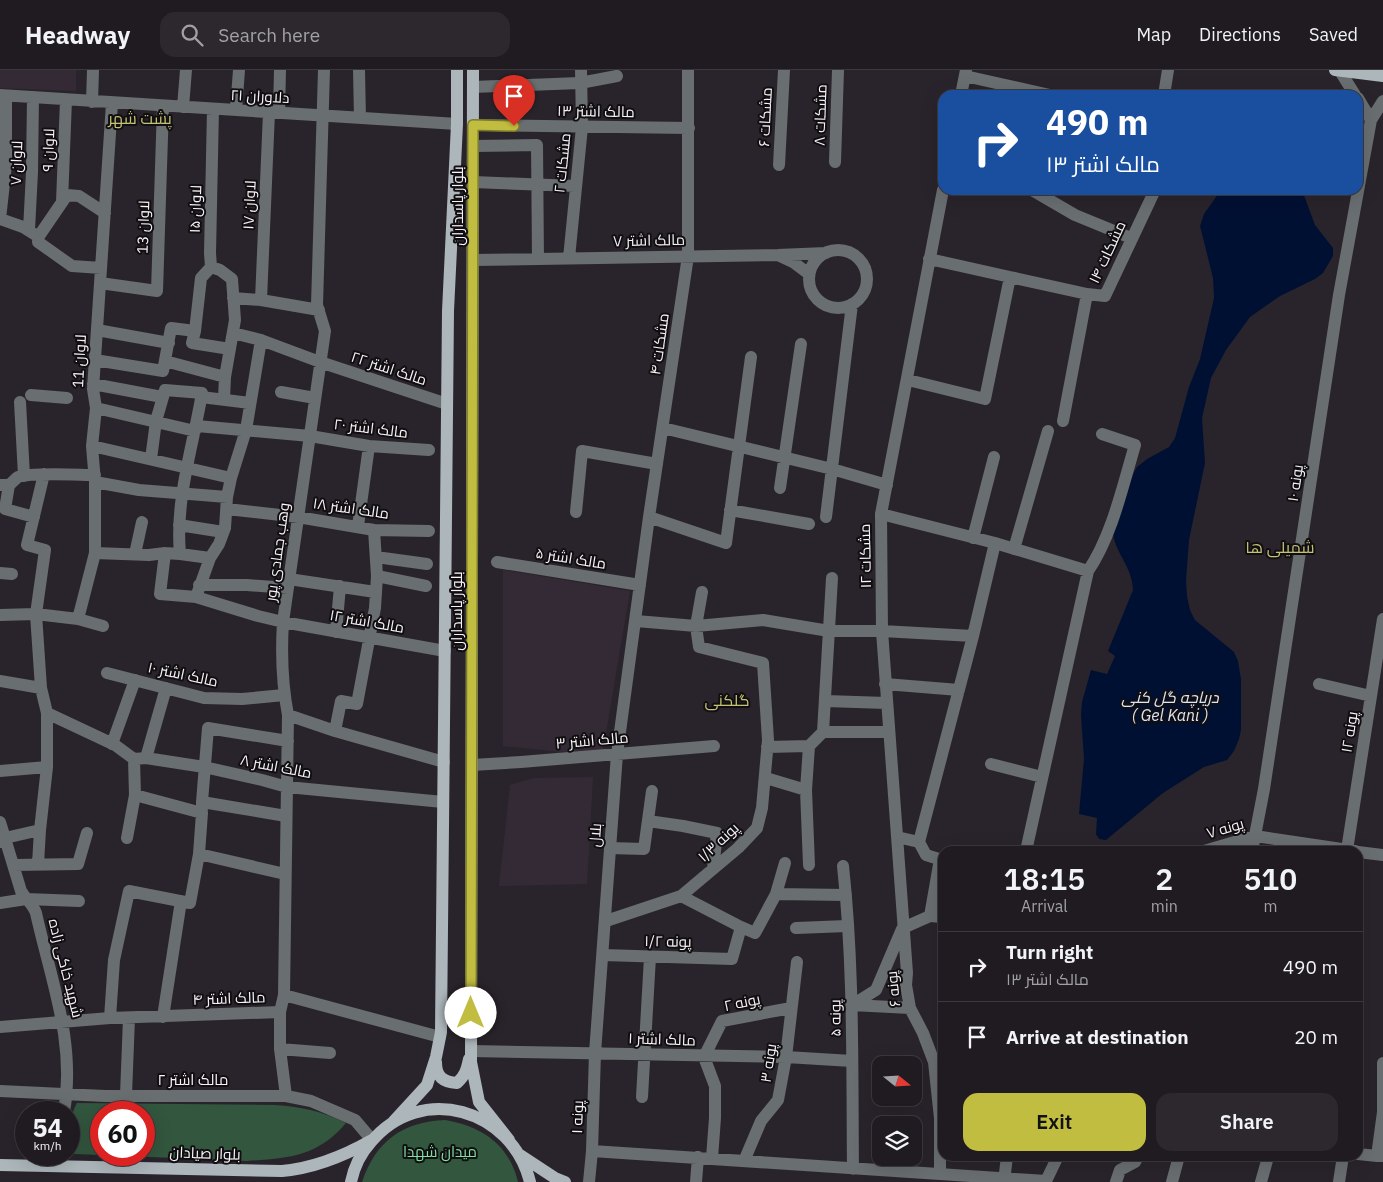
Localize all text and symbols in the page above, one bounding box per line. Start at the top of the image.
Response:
search box [160,12,510,57]
text: Headway [25,19,130,51]
icon: search [178,21,206,49]
text: Search here [218,23,320,47]
text: Map [1136,23,1171,46]
text: Directions [1199,23,1281,46]
text: Saved [1309,23,1358,46]
pin [493,75,535,126]
icon: arrive [500,82,528,110]
street label: مشکات ۸ [809,84,831,146]
street label: دلاوران ۲۱ [230,85,290,108]
street label: مشکات ۶ [754,87,776,147]
text: 490 m [1046,99,1149,145]
street label: مالک اشتر ۱۳ [557,101,635,121]
district label: پشت شهر [107,108,172,130]
icon: right [963,110,1028,175]
street label: لاوان ۹ [38,128,59,172]
street label: مشکات ۲ [549,132,575,194]
street label: لاوان ۷ [6,140,27,186]
text: مالک اشتر ۱۳ [1046,149,1160,178]
street label: بلوار پاسداران [448,166,468,246]
street label: لاوان ۱۷ [238,180,261,230]
street label: لاوان ۱۵ [185,185,206,233]
street label: لاوان 13 [133,200,154,254]
street label: مشکات ۱۴ [1084,218,1130,286]
street label: مالک اشتر ۷ [613,230,685,250]
street label: مشکات ۴ [645,312,673,376]
street label: لاوان 11 [68,334,91,388]
street label: مالک اشتر ۲۲ [349,347,429,389]
street label: مالک اشتر ۲۰ [333,414,409,442]
street label: پونه ۱۰ [1283,463,1308,503]
street label: مالک اشتر ۱۸ [312,493,390,523]
street label: وهب جمادی پور [261,501,294,604]
street label: مشکات ۱۲ [855,523,875,589]
district label: شمیلی ها [1245,537,1315,558]
street label: مالک اشتر ۵ [534,543,608,573]
street label: بلوار پاسداران [447,571,467,651]
street label: مالک اشتر ۱۲ [328,605,406,637]
street label: مالک اشتر ۱۰ [146,657,220,691]
water label: دریاچه گل کنی ( Gel Kani ) [1121,687,1220,725]
district label: گلکنی [704,690,750,711]
street label: پونه ۱۲ [1336,710,1363,754]
street label: مالک اشتر ۳ [555,727,629,753]
street label: مالک اشتر ۸ [239,750,313,782]
street label: پونه ۷ [1204,814,1246,843]
street label: پونه ۱/۳ [693,818,743,867]
street label: بلال [585,822,605,848]
text: 18:15 [1004,859,1085,898]
text: 2 [1155,859,1173,898]
text: 510 [1243,859,1297,898]
text: Arrival [1021,896,1068,916]
text: min [1151,896,1178,916]
text: m [1263,896,1277,916]
street label: شهید خاکی زاده [44,917,87,1020]
street label: پونه ۱/۲ [644,931,692,952]
text: Turn right [1006,940,1093,964]
icon: right [963,953,991,981]
text: 490 m [1283,955,1338,979]
text: مالک اشتر ۱۳ [1006,969,1089,989]
street label: پونه ۶ [882,970,905,1008]
position arrow [444,986,496,1038]
street label: مالک اشتر ۴ [192,987,266,1009]
street label: پونه ۲ [722,989,762,1016]
street label: پونه ۵ [825,999,846,1037]
icon: arrive [963,1023,991,1051]
text: Arrive at destination [1006,1025,1189,1049]
text: 20 m [1294,1025,1338,1049]
street label: مالک اشتر ۱ [628,1028,696,1050]
street label: پونه ۳ [756,1042,781,1084]
north arrow [872,1056,922,1106]
map controls [872,1056,922,1166]
street label: مالک اشتر ۲ [158,1070,228,1089]
button: Exit [963,1093,1146,1151]
button: Share [1156,1093,1338,1151]
street label: پونه ۱ [567,1100,588,1134]
speed limit sign: 60 [90,1101,155,1166]
text: 54 [32,1111,63,1144]
button: layers [872,1116,922,1166]
text: km/h [33,1138,62,1153]
street label: بلوار صیادان [169,1142,241,1165]
park label: میدان شهدا [403,1142,477,1162]

